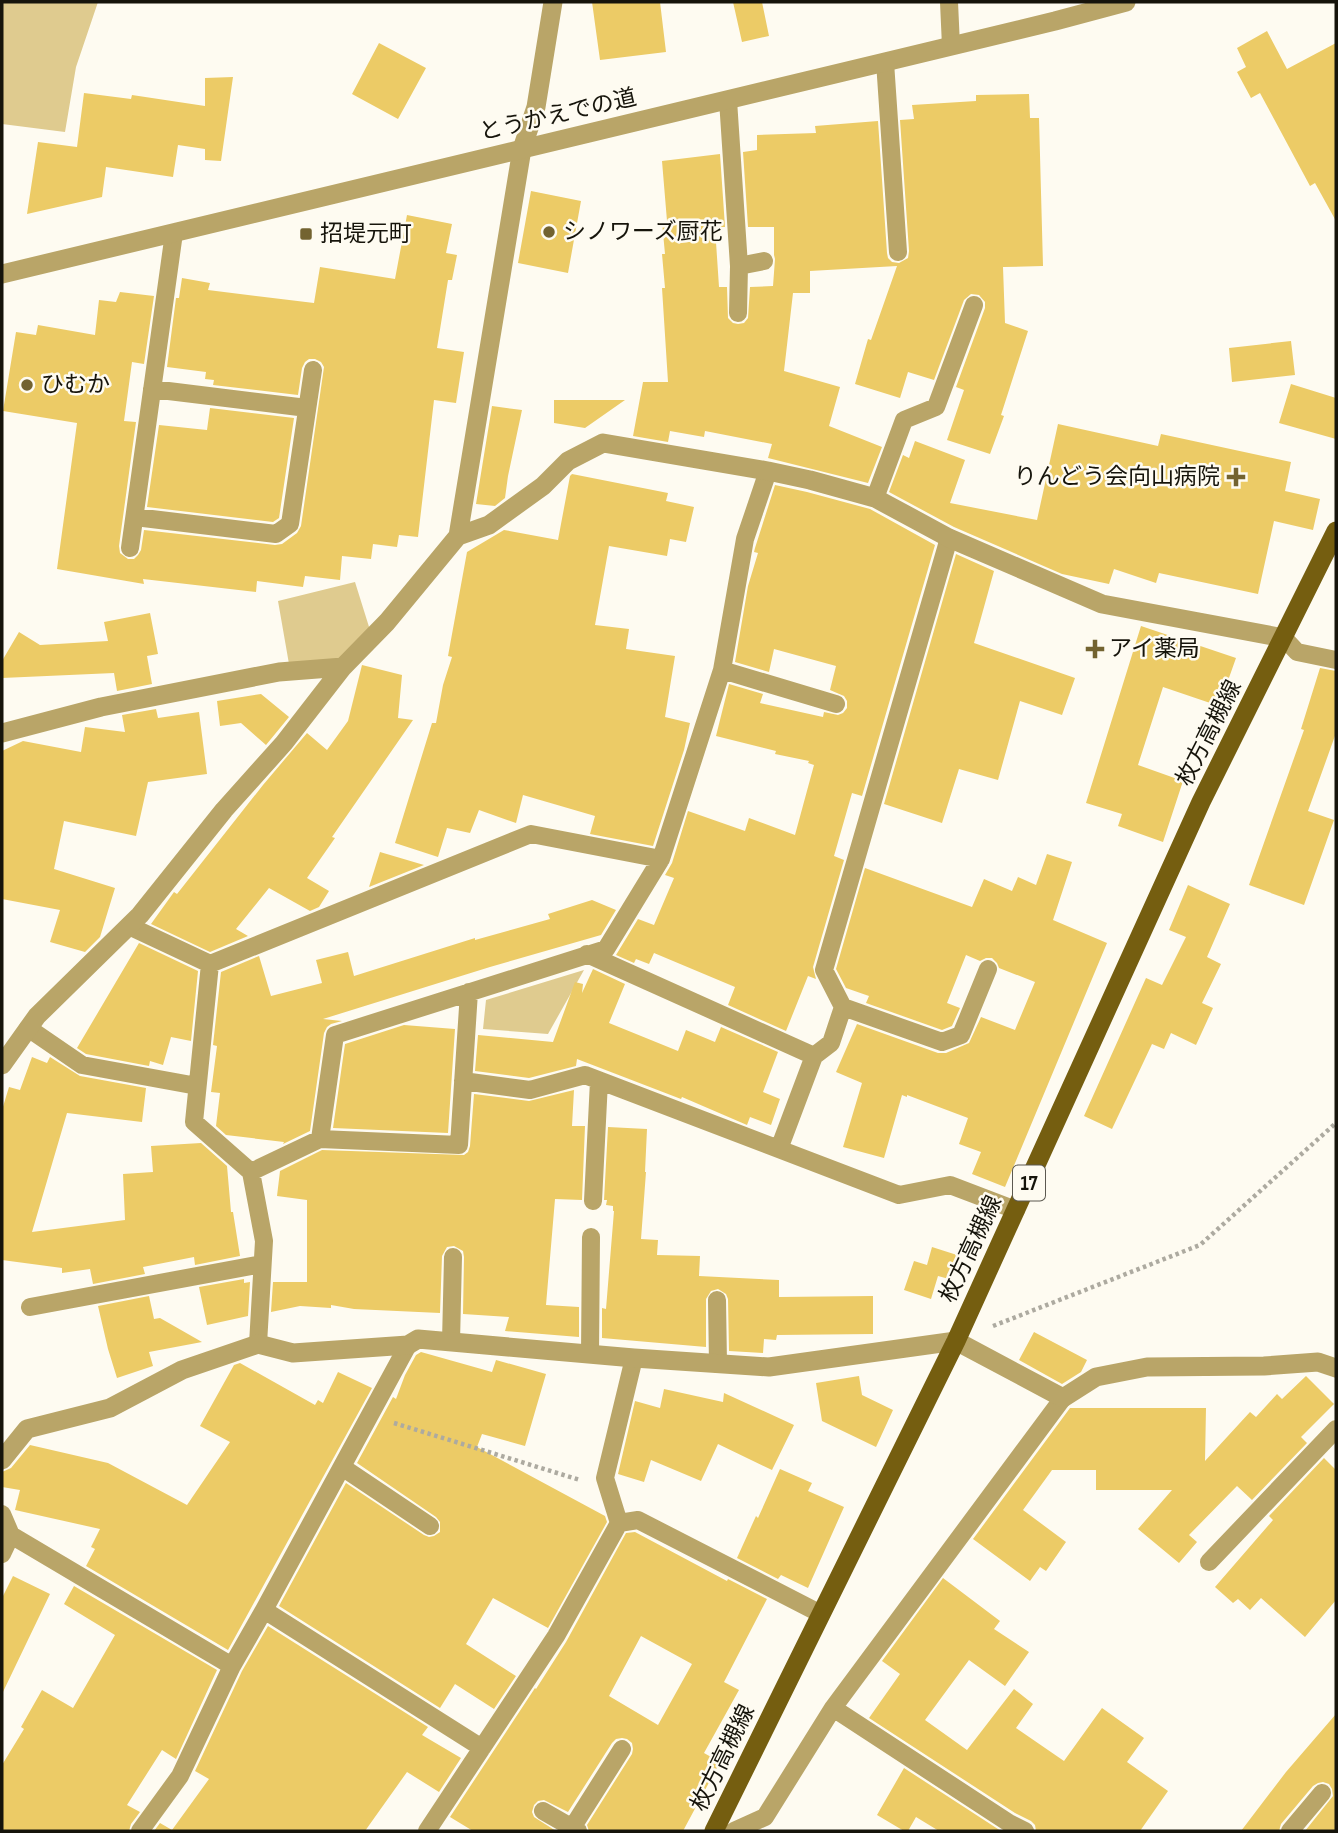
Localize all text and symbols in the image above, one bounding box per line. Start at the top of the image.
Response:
street label: とうかえでの道 [477,83,639,147]
place label: シノワーズ厨花 [563,218,723,246]
place label: 招堤元町 [320,220,412,248]
marker: シノワーズ厨花 [541,224,557,240]
marker: 招堤元町 [298,226,314,242]
place label: ひむか [41,371,110,399]
marker: ひむか [19,377,35,393]
place label: りんどう会向山病院 [1014,463,1220,491]
marker: りんどう会向山病院 [1226,467,1246,487]
place label: アイ薬局 [1109,635,1200,663]
marker: アイ薬局 [1087,641,1103,657]
street label: 枚方高槻線 [1170,675,1248,791]
road number: 17 [1013,1166,1045,1200]
street label: 枚方高槻線 [934,1191,1008,1307]
street label: 枚方高槻線 [685,1700,761,1816]

